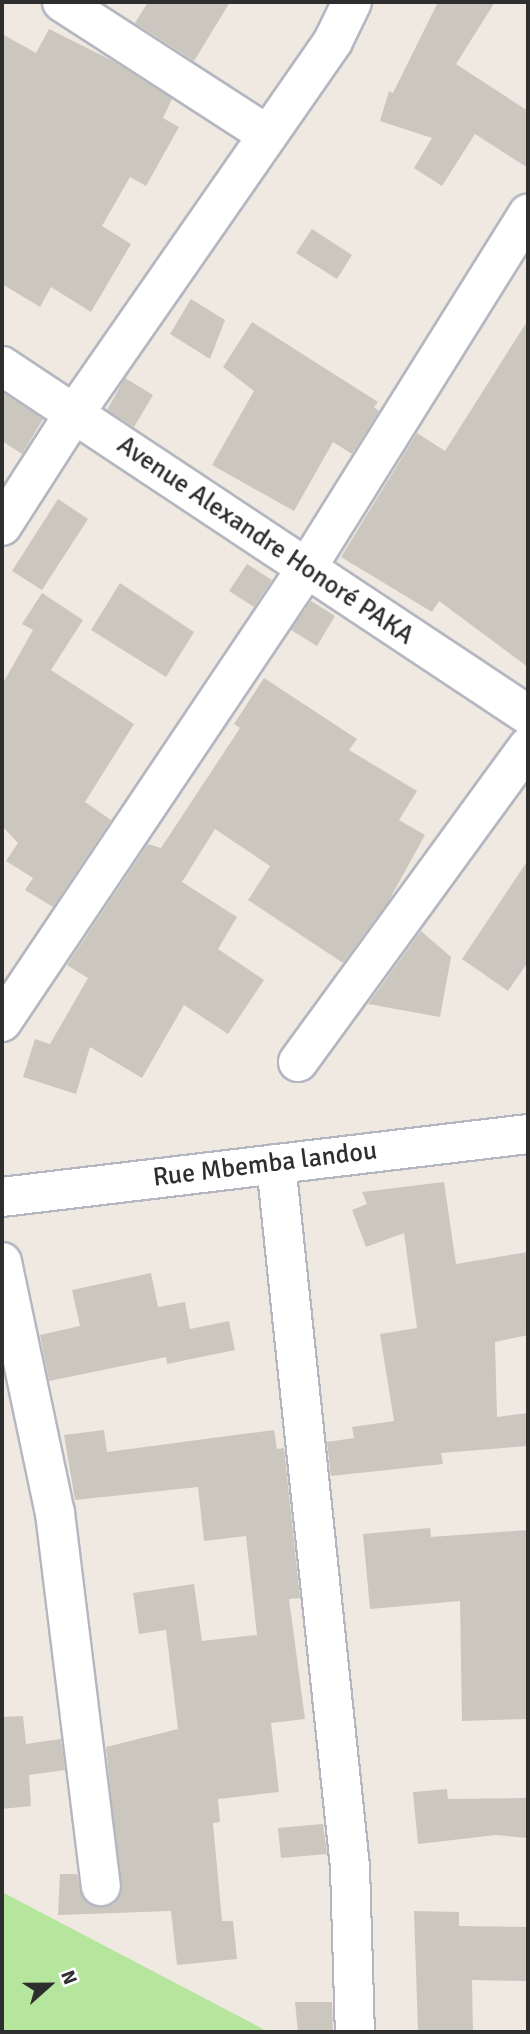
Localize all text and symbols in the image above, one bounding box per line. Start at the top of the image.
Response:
street label: Avenue Alexandre Honoré PAKA [111,430,419,652]
street label: Rue Mbemba landou [151,1136,379,1194]
north arrow [14,1950,84,2020]
text: N [55,1967,82,1988]

